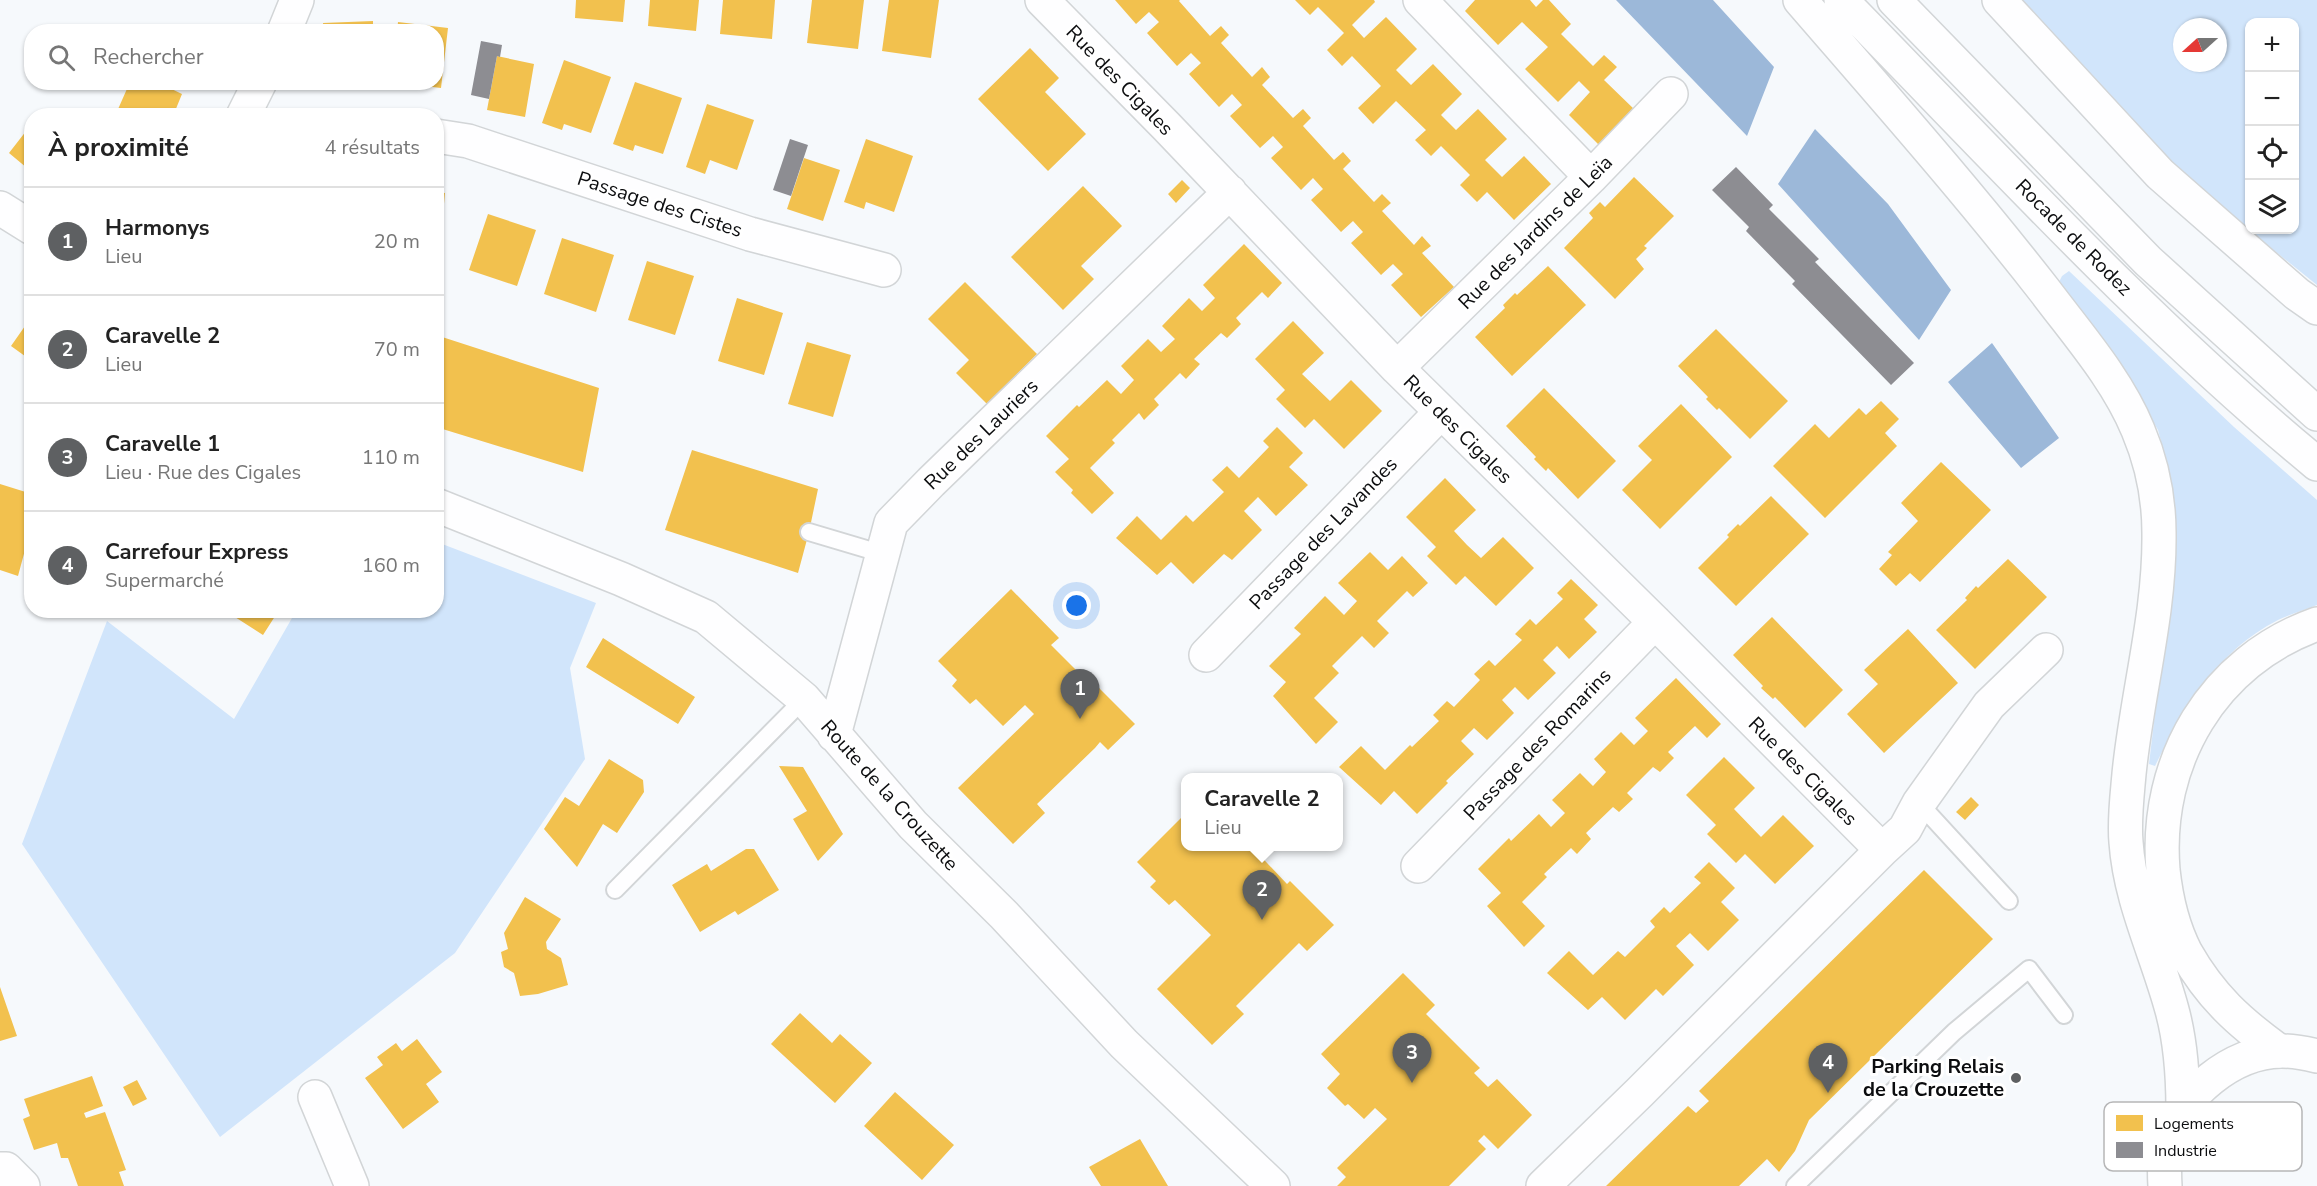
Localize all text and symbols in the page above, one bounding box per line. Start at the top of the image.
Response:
north arrow [2173,18,2227,72]
map controls [2245,18,2299,234]
button: + [2245,18,2299,72]
street label: Rue des Cigales [1060,19,1179,142]
search box [24,24,444,90]
icon: search [45,41,78,74]
text: Rechercher [93,42,204,72]
button: − [2245,72,2299,126]
button: locate [2245,126,2299,180]
text: À proximité [48,130,189,165]
text: 4 résultats [324,134,420,161]
street label: Rue des Jardins de Leïa [1452,149,1618,315]
street label: Passage des Cistes [574,165,746,244]
street label: Rocade de Rodez [2009,173,2138,302]
button: layers [2245,180,2299,234]
text: Harmonys [105,213,209,243]
text: 1 [62,228,74,255]
text: 20 m [374,228,420,255]
text: Lieu [105,243,142,270]
text: Caravelle 2 [105,321,220,351]
text: 2 [62,336,74,363]
text: 70 m [374,336,420,363]
text: Lieu [105,351,142,378]
street label: Rue des Cigales [1397,369,1518,490]
street label: Rue des Lauriers [918,373,1044,496]
text: Caravelle 1 [105,429,220,459]
text: 3 [62,444,74,471]
text: 110 m [362,444,420,471]
street label: Passage des Lavandes [1243,451,1403,616]
text: Lieu · Rue des Cigales [105,459,301,486]
text: Carrefour Express [105,537,288,567]
text: 4 [62,552,74,579]
text: 160 m [362,552,420,579]
text: Supermarché [105,567,224,594]
your location [1062,591,1091,620]
street label: Passage des Romarins [1458,662,1617,826]
pin: 1 [1060,670,1100,719]
street label: Rue des Cigales [1742,711,1863,832]
street label: Route de la Crouzette [815,714,965,876]
popup [1181,773,1343,851]
text: Caravelle 2 [1204,784,1320,814]
text: Lieu [1204,814,1242,841]
pin: 2 [1242,870,1282,920]
pin: 3 [1392,1034,1432,1083]
pin: 4 [1808,1044,1848,1093]
place label: Parking Relais de la Crouzette [1863,1053,2004,1103]
marker: Parking Relais de la Crouzette [2009,1071,2023,1085]
legend [2104,1102,2302,1171]
text: Logements [2154,1113,2234,1135]
text: Industrie [2154,1140,2217,1162]

